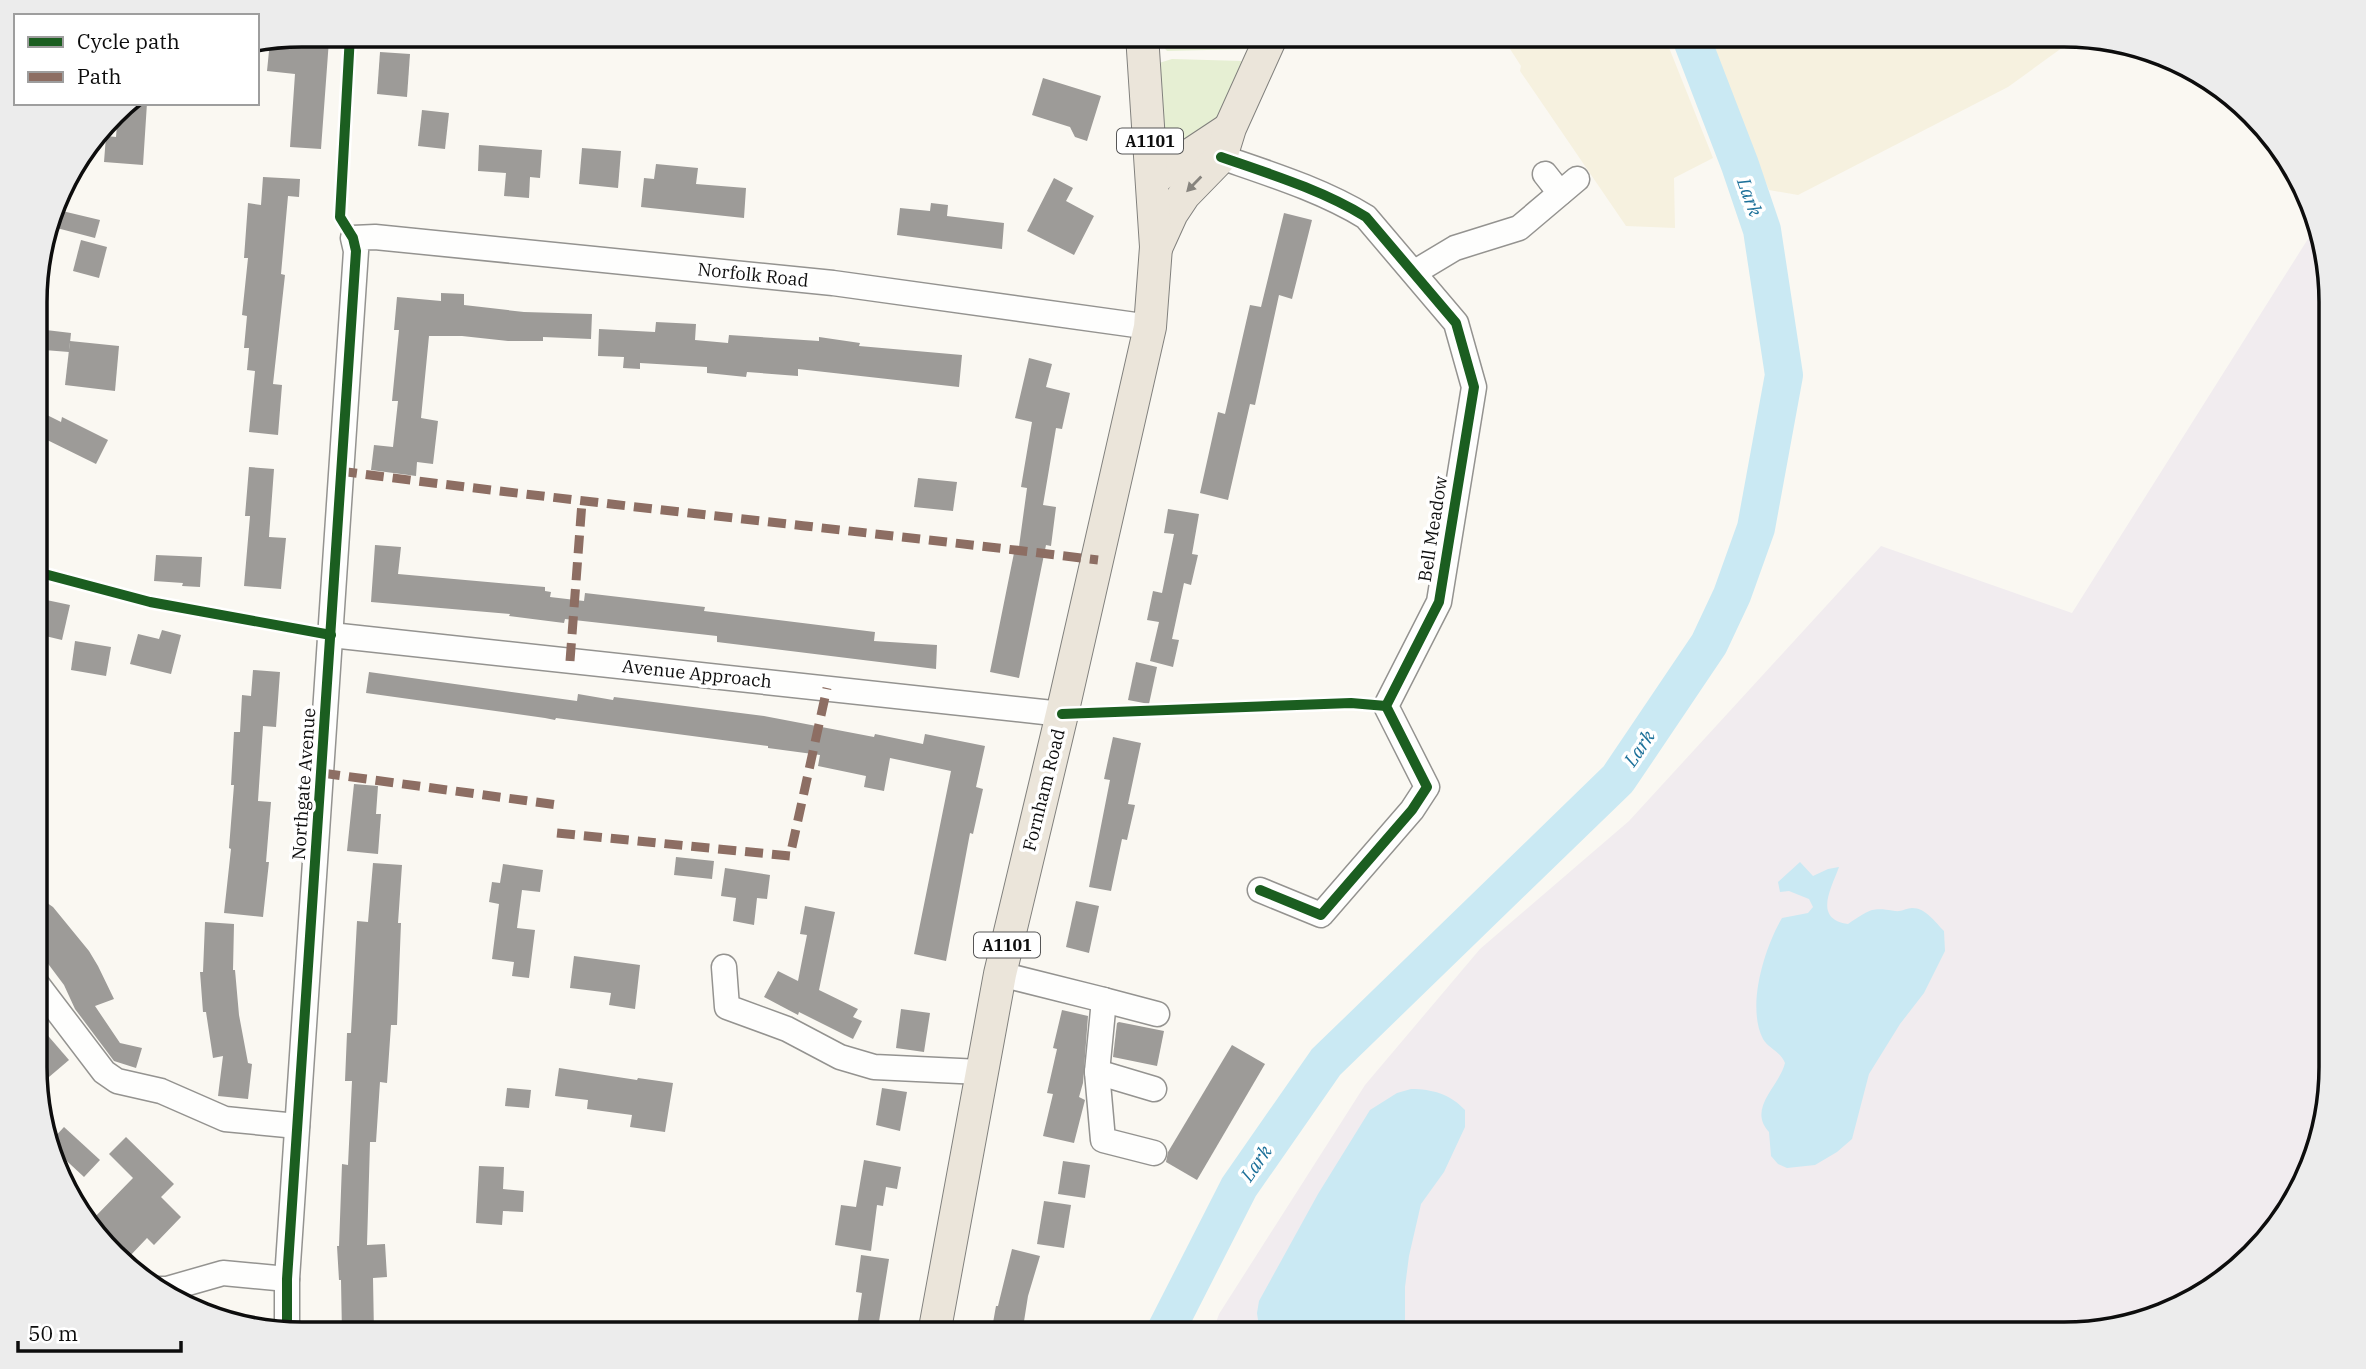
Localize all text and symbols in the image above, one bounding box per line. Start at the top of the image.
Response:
legend [14,14,259,105]
text: Cycle path [77,27,180,55]
text: Path [77,62,122,90]
road number: A1101 [1117,128,1183,154]
water label: Lark [1732,174,1768,220]
one-way arrow [1186,176,1203,193]
street label: Norfolk Road [696,257,810,292]
street label: Bell Meadow [1413,474,1452,584]
street label: Avenue Approach [621,654,773,693]
street label: Northgate Avenue [287,707,320,861]
water label: Lark [1618,724,1660,772]
street label: Fornham Road [1017,726,1070,854]
road number: A1101 [974,932,1040,958]
water label: Lark [1234,1139,1278,1187]
scale bar [18,1310,180,1354]
text: 50 m [28,1319,78,1347]

